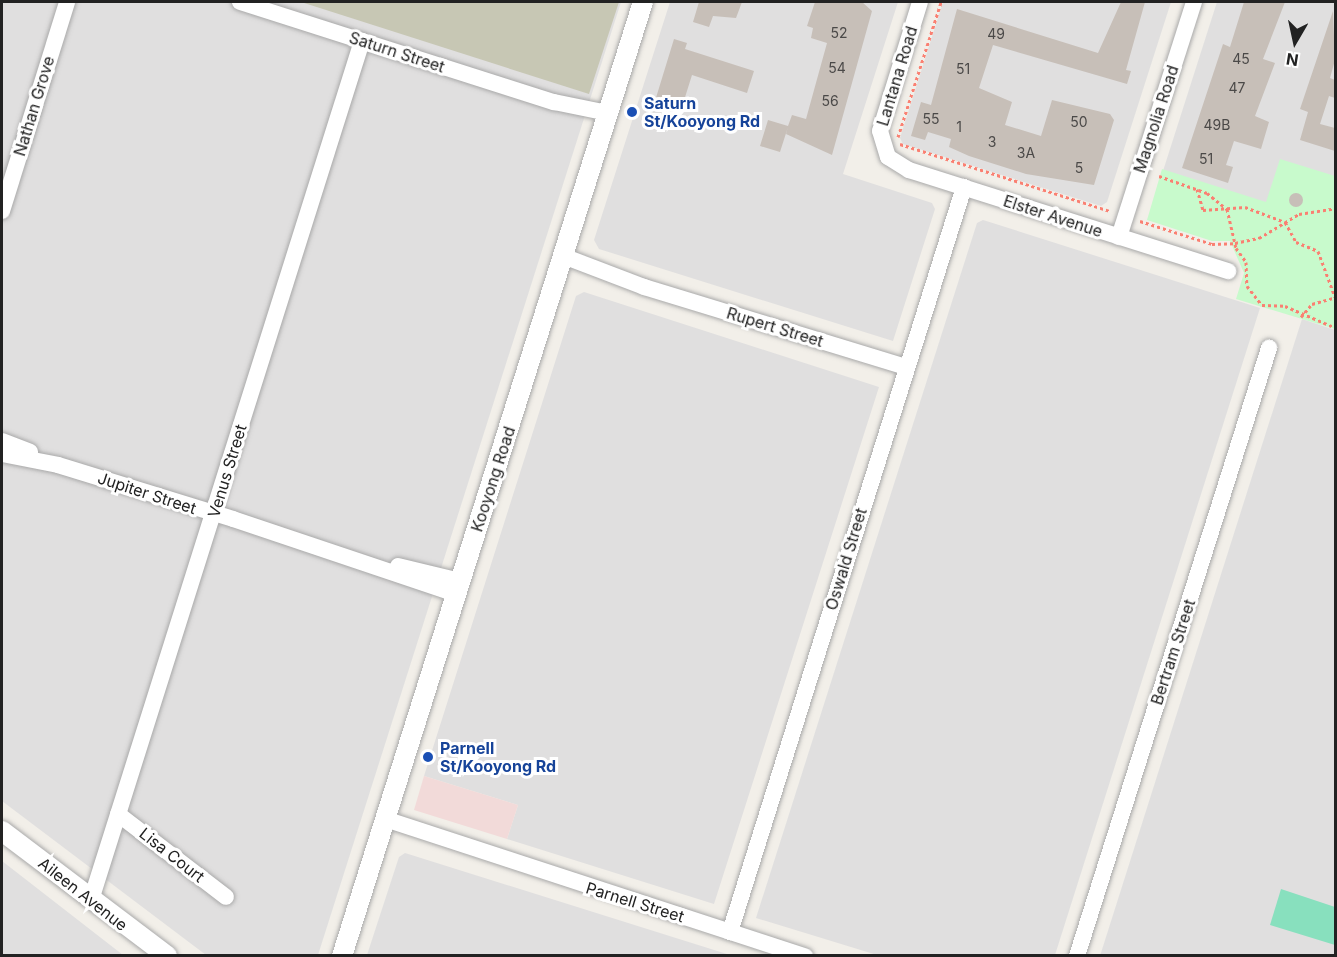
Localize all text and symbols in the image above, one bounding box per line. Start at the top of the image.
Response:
north arrow [1265,12,1325,72]
street label: Lantana Road [873,24,921,128]
house number: 52 [830,25,848,41]
house number: 49 [987,26,1005,42]
street label: Saturn Street [347,28,447,76]
text: N [1285,49,1300,71]
house number: 45 [1232,51,1250,67]
street label: Nathan Grove [10,54,58,158]
house number: 54 [828,60,846,76]
house number: 51 [956,61,970,77]
street label: Magnolia Road [1130,63,1182,175]
house number: 47 [1229,80,1245,96]
place label: Saturn St/Kooyong Rd [644,93,760,131]
house number: 56 [821,93,839,109]
marker: Saturn St/Kooyong Rd [625,105,639,119]
house number: 55 [922,111,940,127]
house number: 50 [1070,114,1088,130]
house number: 49B [1204,117,1230,133]
house number: 1 [956,119,962,135]
house number: 3 [988,134,996,150]
house number: 3A [1017,145,1035,161]
house number: 51 [1199,151,1213,167]
house number: 5 [1075,160,1083,176]
street label: Elster Avenue [1001,191,1105,241]
street label: Rupert Street [724,303,826,351]
street label: Venus Street [204,422,250,520]
street label: Kooyong Road [467,424,519,534]
street label: Jupiter Street [95,468,199,518]
street label: Oswald Street [821,505,871,613]
street label: Bertram Street [1147,597,1199,707]
place label: Parnell St/Kooyong Rd [440,738,556,776]
marker: Parnell St/Kooyong Rd [421,750,435,764]
street label: Lisa Court [136,824,208,886]
street label: Aileen Avenue [35,853,131,935]
street label: Parnell Street [584,878,686,926]

